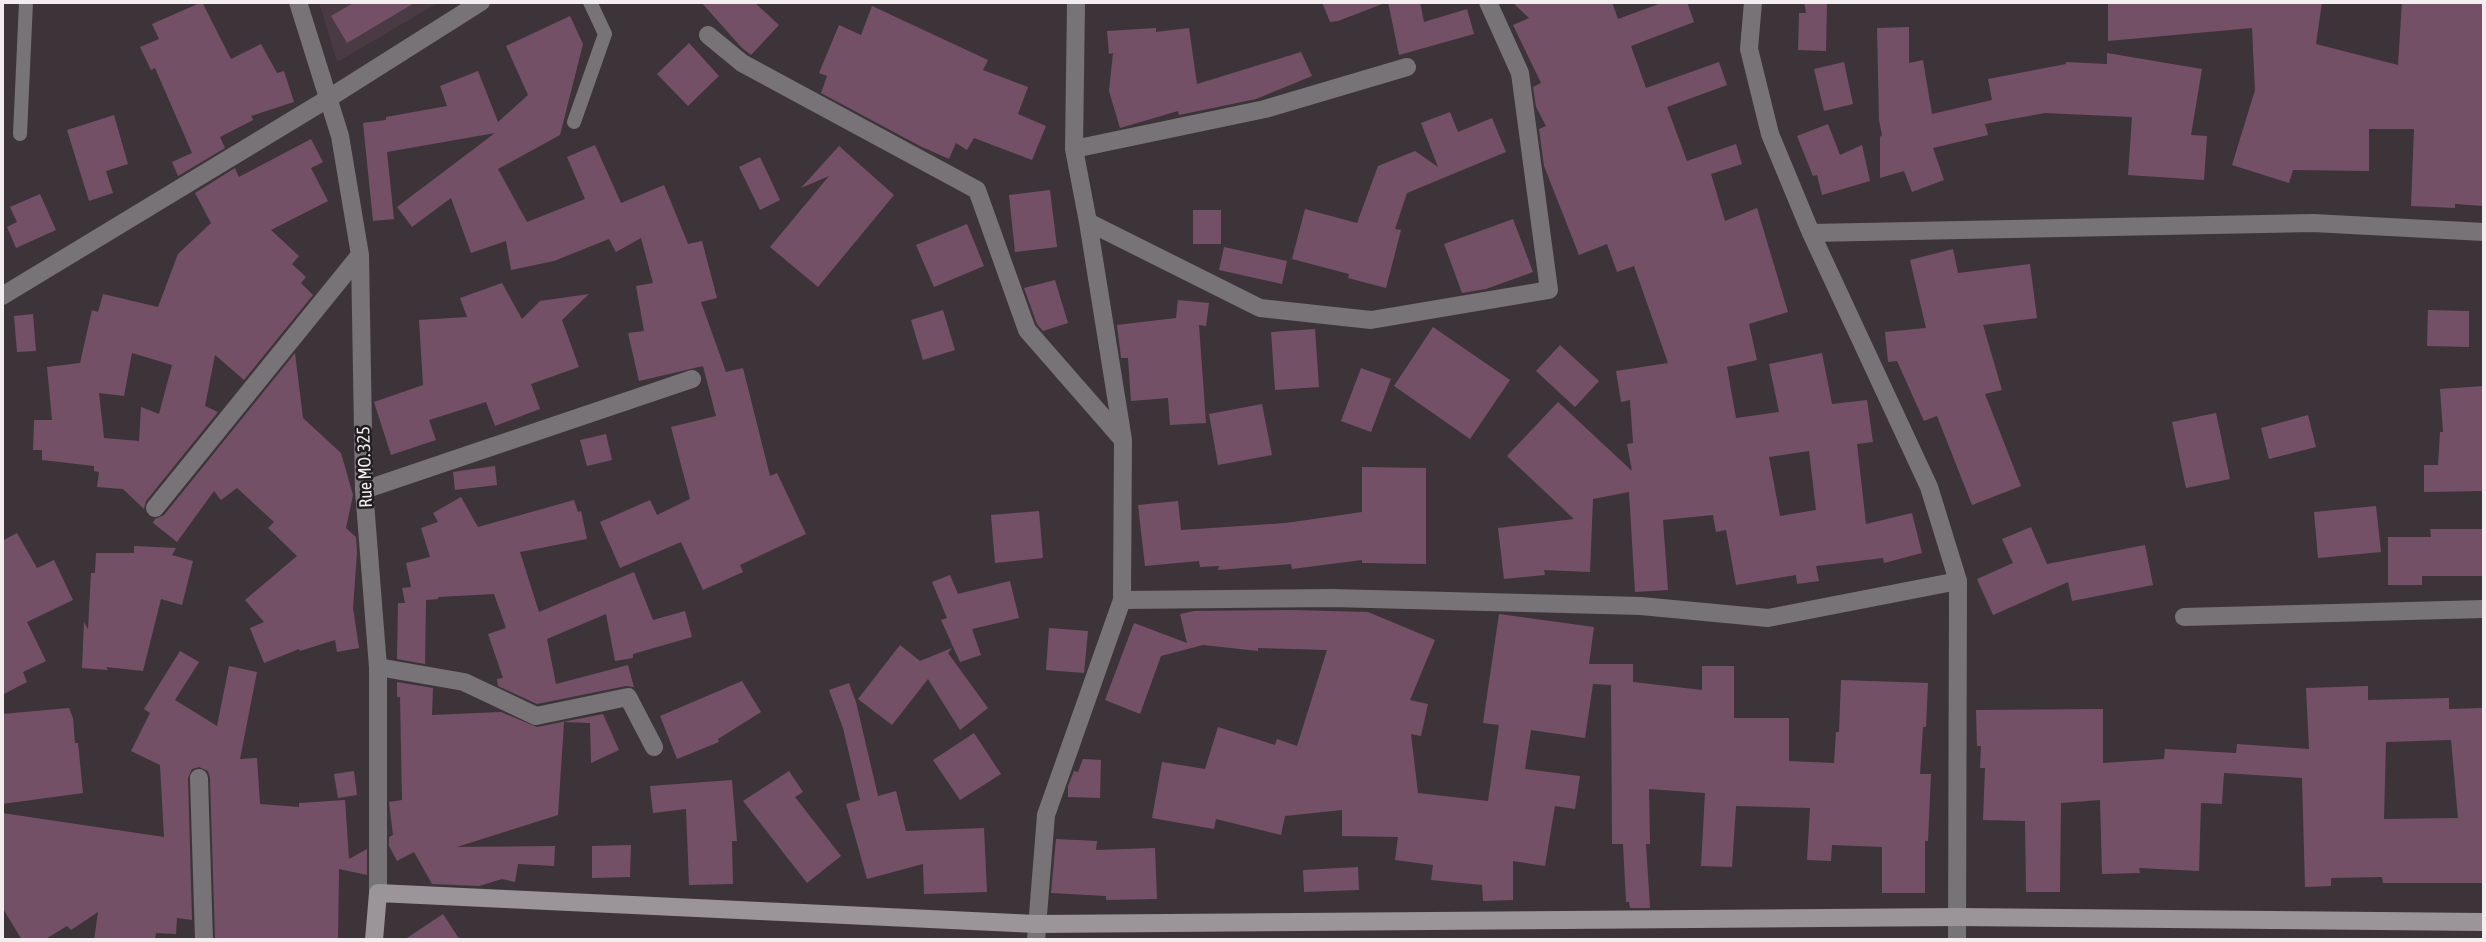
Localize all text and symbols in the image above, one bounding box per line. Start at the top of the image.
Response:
street label: Rue MO. 325 [353,426,377,508]

